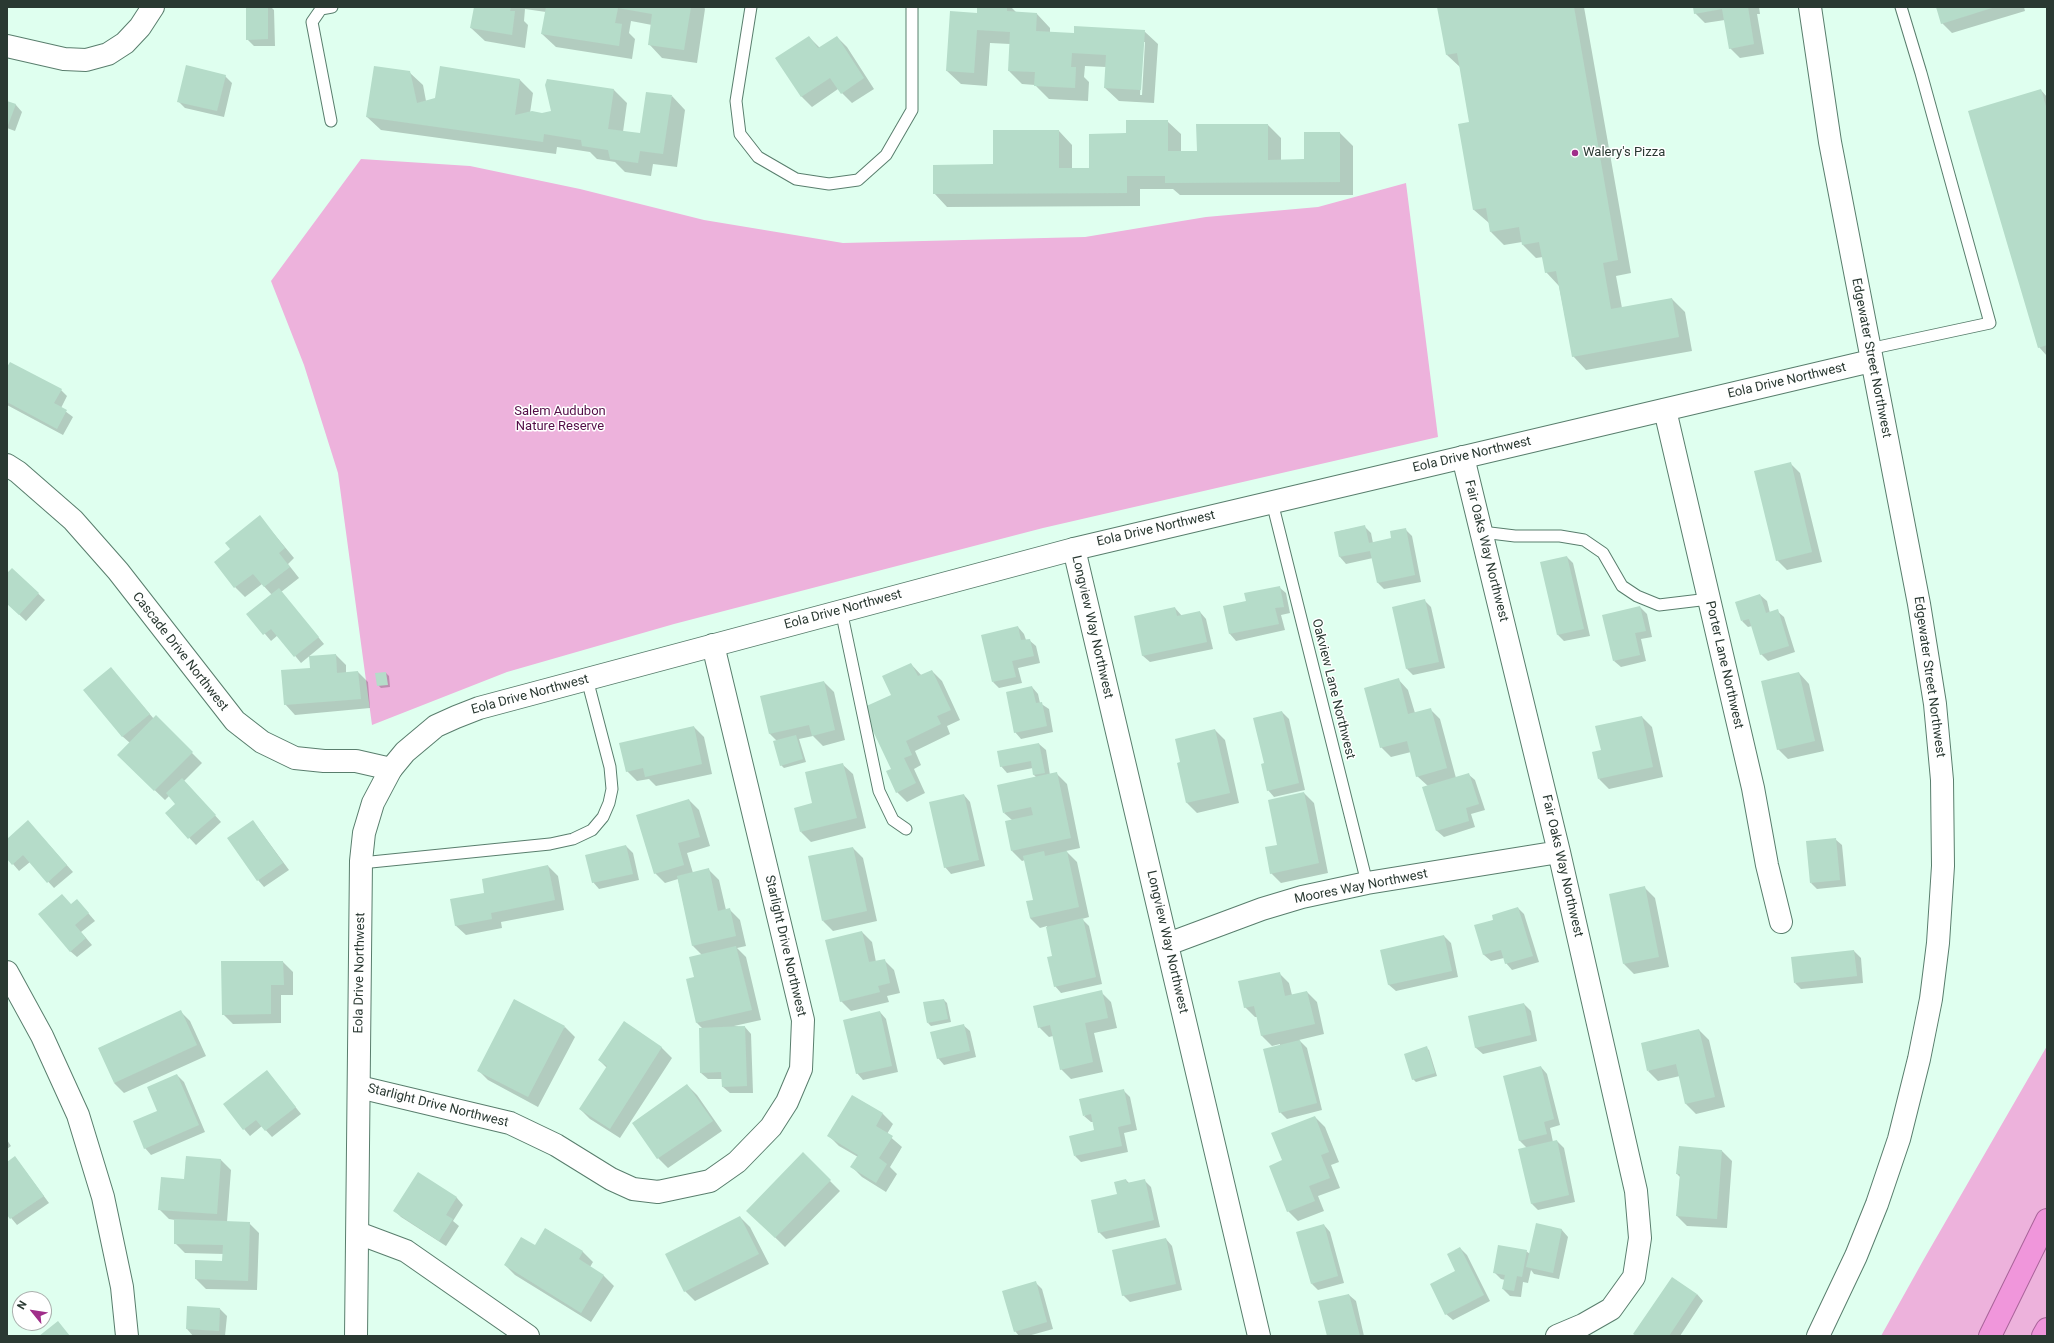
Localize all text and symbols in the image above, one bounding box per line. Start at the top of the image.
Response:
place label: Walery's Pizza [1583,145,1665,161]
marker: Walery's Pizza [1570,148,1580,158]
street label: Edgewater Street Northwest [1848,277,1894,439]
street label: Eola Drive Northwest [1726,360,1848,402]
park label: Salem Audubon Nature Reserve [514,404,606,435]
street label: Eola Drive Northwest [1411,434,1533,476]
street label: Fair Oaks Way Northwest [1461,479,1511,623]
street label: Eola Drive Northwest [1095,508,1217,550]
street label: Longview Way Northwest [1068,554,1116,700]
street label: Eola Drive Northwest [783,587,903,633]
street label: Cascade Drive Northwest [129,589,231,715]
street label: Edgewater Street Northwest [1910,596,1948,758]
street label: Porter Lane Northwest [1702,599,1746,731]
street label: Oakview Lane Northwest [1308,617,1358,761]
street label: Eola Drive Northwest [470,672,590,718]
street label: Fair Oaks Way Northwest [1538,793,1586,939]
street label: Moores Way Northwest [1293,866,1429,908]
street label: Longview Way Northwest [1143,869,1191,1015]
street label: Starlight Drive Northwest [761,874,809,1018]
street label: Eola Drive Northwest [351,912,369,1034]
street label: Starlight Drive Northwest [366,1081,510,1131]
north arrow [12,1291,52,1331]
text: N [14,1299,30,1312]

